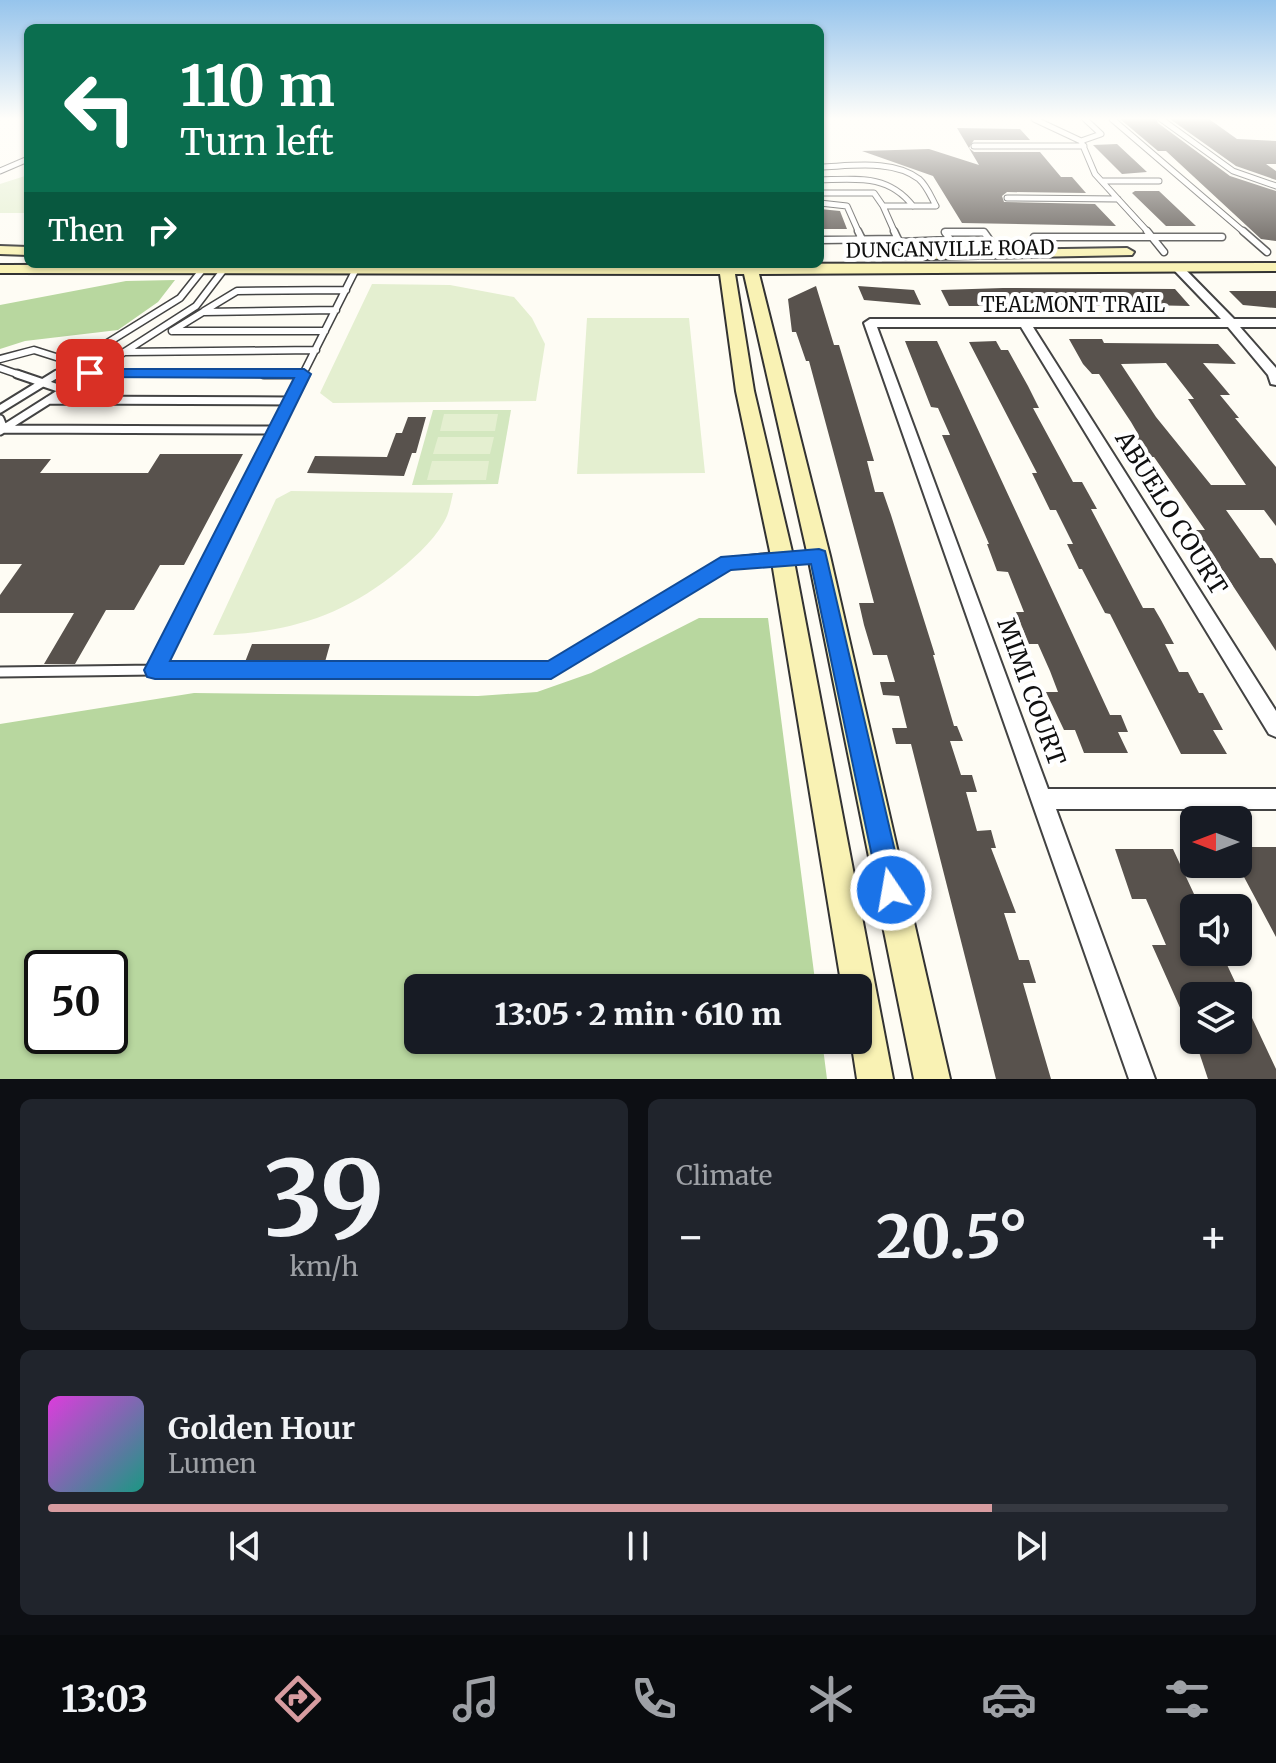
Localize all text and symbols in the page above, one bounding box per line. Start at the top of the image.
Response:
text: 110 m [180,51,335,121]
icon: left [48,56,152,160]
text: Turn left [180,120,334,165]
icon: right [140,208,184,252]
text: Then [48,211,124,249]
street label: DUNCANVILLE ROAD [845,234,1055,263]
street label: TEALMONT TRAIL [981,292,1166,317]
pin [56,339,124,407]
icon: arrive [68,351,112,395]
street label: ABUELO COURT [1108,424,1234,601]
street label: MIMI COURT [990,614,1073,770]
north arrow [1180,806,1252,878]
map controls [1180,806,1252,1054]
position arrow [849,848,933,932]
button: sound [1180,894,1252,966]
speed limit sign: 50 [24,950,128,1054]
button: layers [1180,982,1252,1054]
text: 13:05 · 2 min · 610 m [495,995,781,1033]
text: 39 [264,1133,384,1263]
text: Climate [676,1159,772,1192]
text: 20.5° [876,1199,1028,1274]
text: − [676,1209,705,1264]
text: + [1199,1209,1228,1264]
text: km/h [290,1250,358,1283]
text: Golden Hour [168,1409,355,1447]
text: Lumen [168,1447,257,1480]
icon: previous [223,1524,267,1568]
icon: pause [616,1524,660,1568]
icon: next [1009,1524,1053,1568]
icon: directions [270,1671,326,1727]
icon: music [448,1671,504,1727]
icon: phone [626,1671,682,1727]
icon: climate [803,1671,859,1727]
icon: car [981,1671,1037,1727]
icon: filters [1159,1671,1215,1727]
text: 13:03 [61,1677,148,1722]

